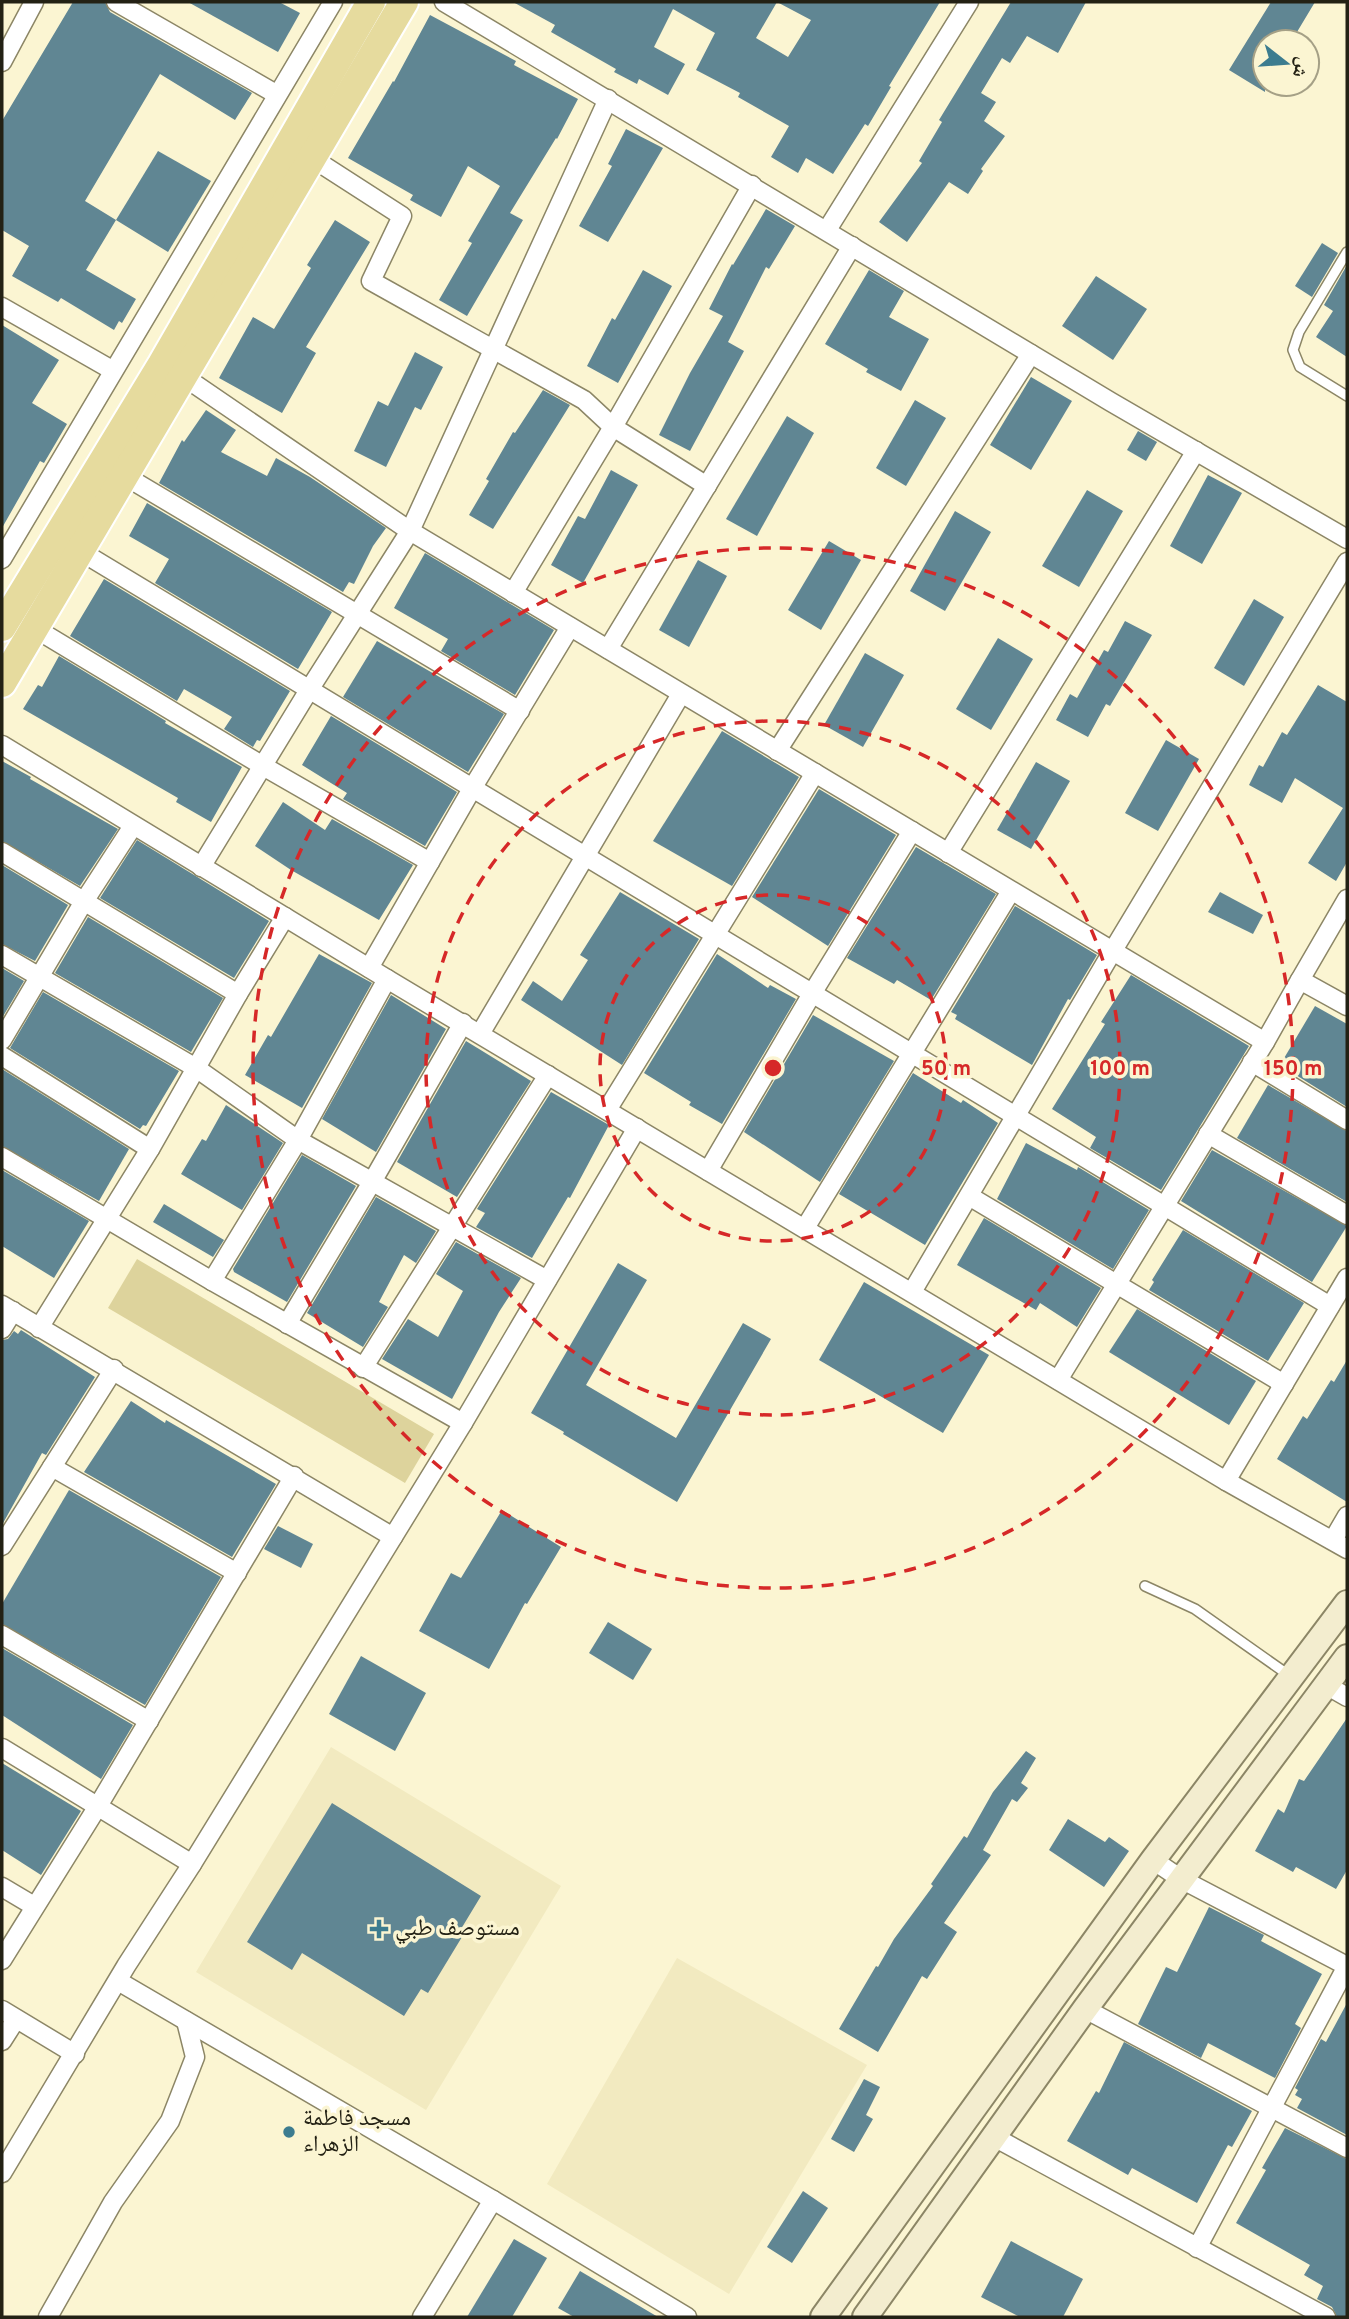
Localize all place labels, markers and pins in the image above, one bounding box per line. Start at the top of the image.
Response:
centre of rings [761,1056,785,1080]
place label: مستوصف طبي [395,1915,520,1945]
marker: مستوصف طبي [369,1919,389,1939]
place label: مسجد فاطمة الزهراء [303,2105,411,2160]
marker: مسجد فاطمة الزهراء [281,2124,297,2140]

